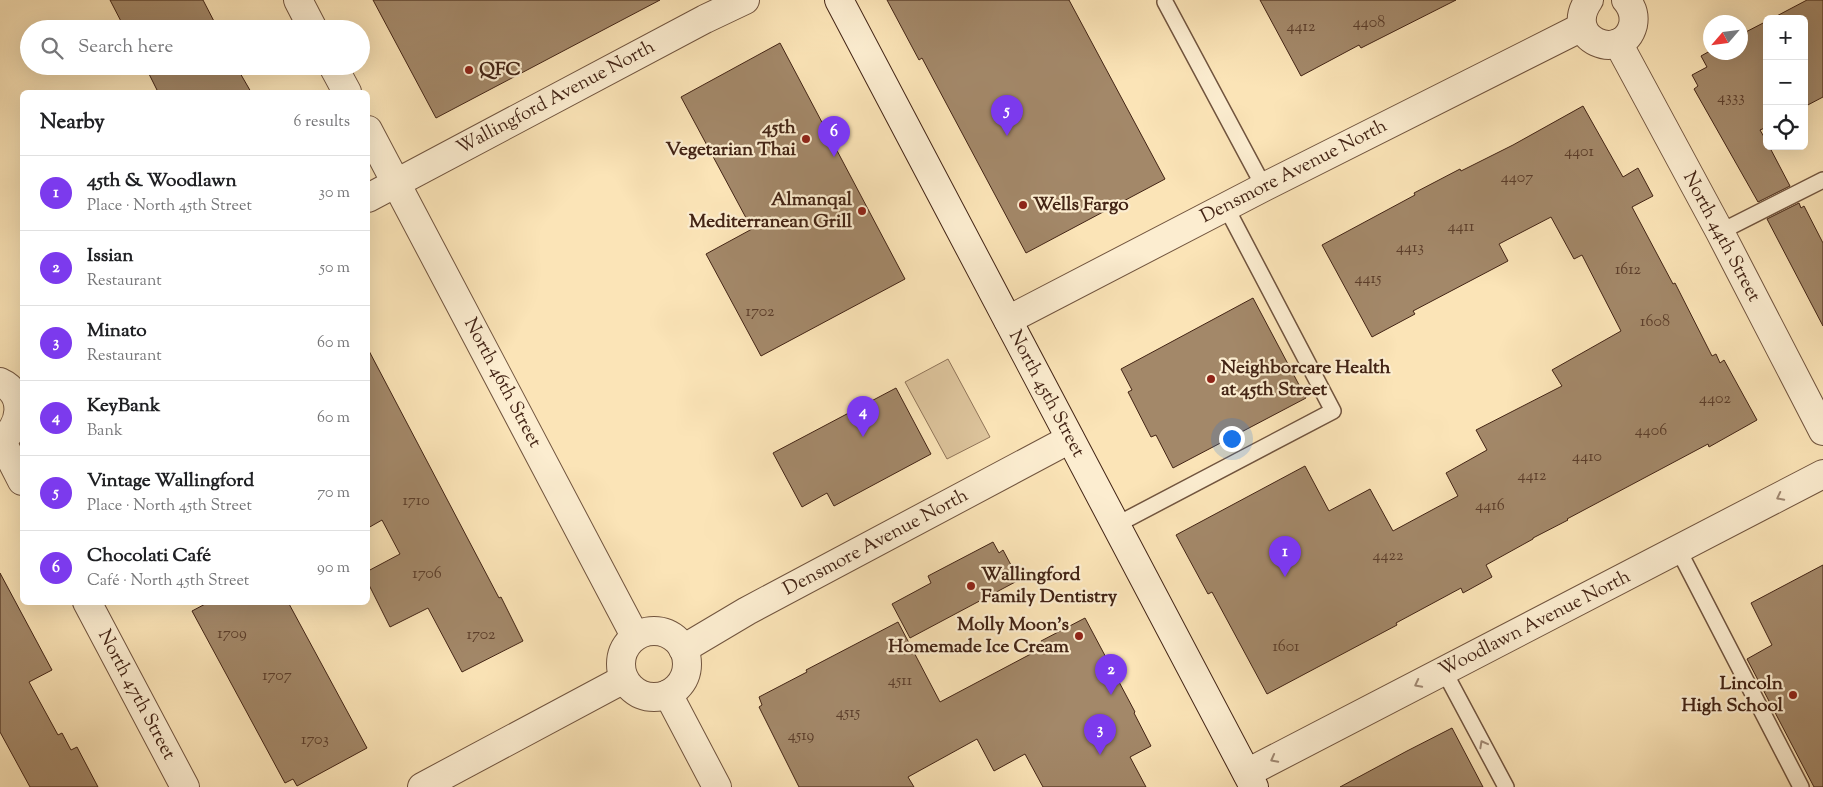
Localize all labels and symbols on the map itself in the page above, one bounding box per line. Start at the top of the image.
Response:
house number: 4408 [1353,12,1385,35]
north arrow [1703,15,1748,60]
house number: 4412 [1286,16,1316,39]
street label: Wallingford Avenue North [452,34,660,162]
place label: QFC [479,57,521,84]
marker: QFC [463,64,475,76]
house number: 4333 [1717,87,1745,110]
pin: 5 [991,95,1023,136]
street label: Densmore Avenue North [1196,113,1392,231]
place label: 45th Vegetarian Thai [666,115,797,164]
pin: 6 [818,116,850,157]
marker: 45th Vegetarian Thai [800,133,812,145]
house number: 4401 [1564,141,1594,164]
house number: 4407 [1501,167,1533,190]
street label: North 44th Street [1675,167,1767,307]
place label: Almanqal Mediterranean Grill [689,187,853,236]
place label: Wells Fargo [1033,192,1129,219]
marker: Wells Fargo [1017,199,1029,211]
marker: Almanqal Mediterranean Grill [856,205,868,217]
house number: 4411 [1447,216,1475,239]
house number: 4413 [1396,237,1424,260]
house number: 1612 [1615,259,1642,282]
house number: 4415 [1354,268,1382,291]
house number: 1702 [746,301,775,324]
house number: 1608 [1640,311,1670,334]
street label: North 46th Street [456,313,548,453]
street label: North 45th Street [1001,325,1091,463]
place label: Neighborcare Health at 45th Street [1221,355,1392,404]
marker: Neighborcare Health at 45th Street [1205,373,1217,385]
house number: 4402 [1699,388,1731,411]
pin: 4 [847,396,879,437]
house number: 4406 [1635,420,1667,443]
your location [1219,426,1245,452]
house number: 4410 [1572,446,1602,469]
house number: 4412 [1517,465,1547,488]
street label: Densmore Avenue North [779,483,973,603]
house number: 1710 [402,490,430,513]
one-way arrow [1776,491,1785,501]
house number: 4416 [1475,495,1505,518]
pin: 1 [1269,536,1301,577]
house number: 4422 [1372,545,1404,568]
place label: Wallingford Family Dentistry [981,562,1118,611]
house number: 1706 [412,563,442,586]
street label: Woodlawn Avenue North [1435,564,1635,684]
marker: Wallingford Family Dentistry [965,580,977,592]
place label: Molly Moon's Homemade Ice Cream [888,612,1070,661]
house number: 1709 [217,623,247,646]
house number: 1702 [467,624,496,647]
street label: North 47th Street [90,625,182,765]
marker: Molly Moon's Homemade Ice Cream [1073,630,1085,642]
house number: 1601 [1272,636,1300,659]
pin: 2 [1095,654,1127,695]
house number: 1707 [262,665,292,688]
house number: 4511 [888,670,913,693]
place label: Lincoln High School [1681,671,1784,720]
one-way arrow [1414,678,1423,688]
marker: Lincoln High School [1787,689,1799,701]
house number: 4515 [836,702,861,725]
pin: 3 [1084,714,1116,755]
house number: 4519 [788,725,815,748]
house number: 1703 [301,729,329,752]
one-way arrow [1480,740,1490,749]
one-way arrow [1270,753,1279,763]

